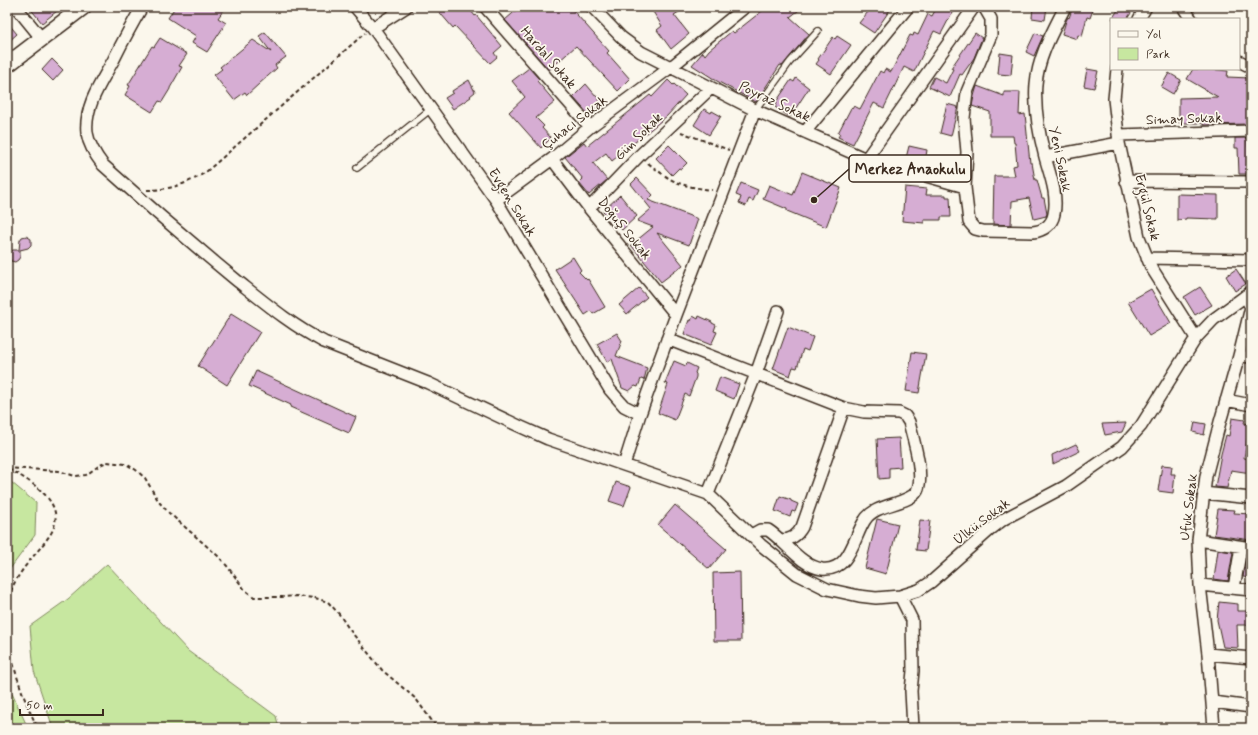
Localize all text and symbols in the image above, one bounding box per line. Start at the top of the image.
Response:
legend [1110,18,1240,70]
street label: Hardal Sokak [516,23,580,93]
text: Yol [1146,27,1161,43]
text: Park [1146,47,1170,63]
street label: Poyraz Sokak [736,77,813,126]
street label: Çuhacı Sokak [538,91,611,154]
street label: Gün Sokak [611,109,667,165]
street label: Simay Sokak [1145,109,1223,129]
street label: Yeni Sokak [1044,125,1076,194]
callout: Merkez Anaokulu [849,155,971,182]
text: Merkez Anaokulu [855,160,966,180]
street label: Evgen Sokak [482,165,540,241]
street label: Ergül Sokak [1128,172,1164,243]
street label: Doğuş Sokak [593,193,655,264]
street label: Ufuk Sokak [1176,473,1202,542]
street label: Ülkü Sokak [949,494,1014,549]
scale bar [20,691,103,717]
text: 50 m [26,698,53,714]

